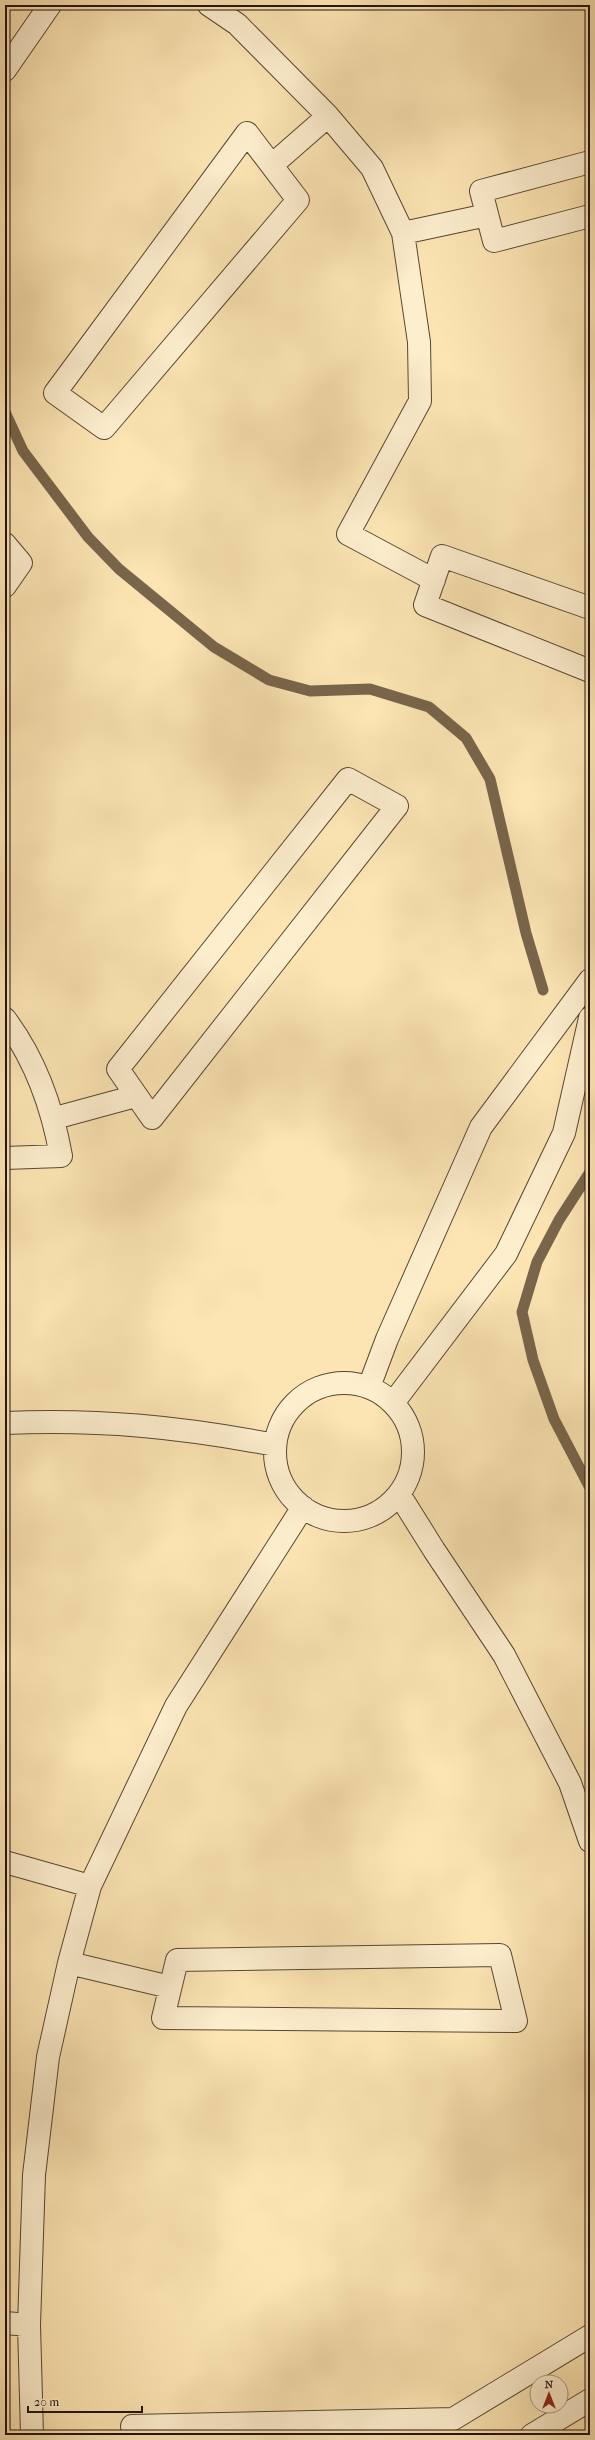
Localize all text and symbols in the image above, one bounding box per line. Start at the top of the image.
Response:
north arrow [529,2374,569,2414]
text: N [545,2378,554,2391]
scale bar [28,2388,142,2414]
text: 20 m [34,2395,59,2409]

